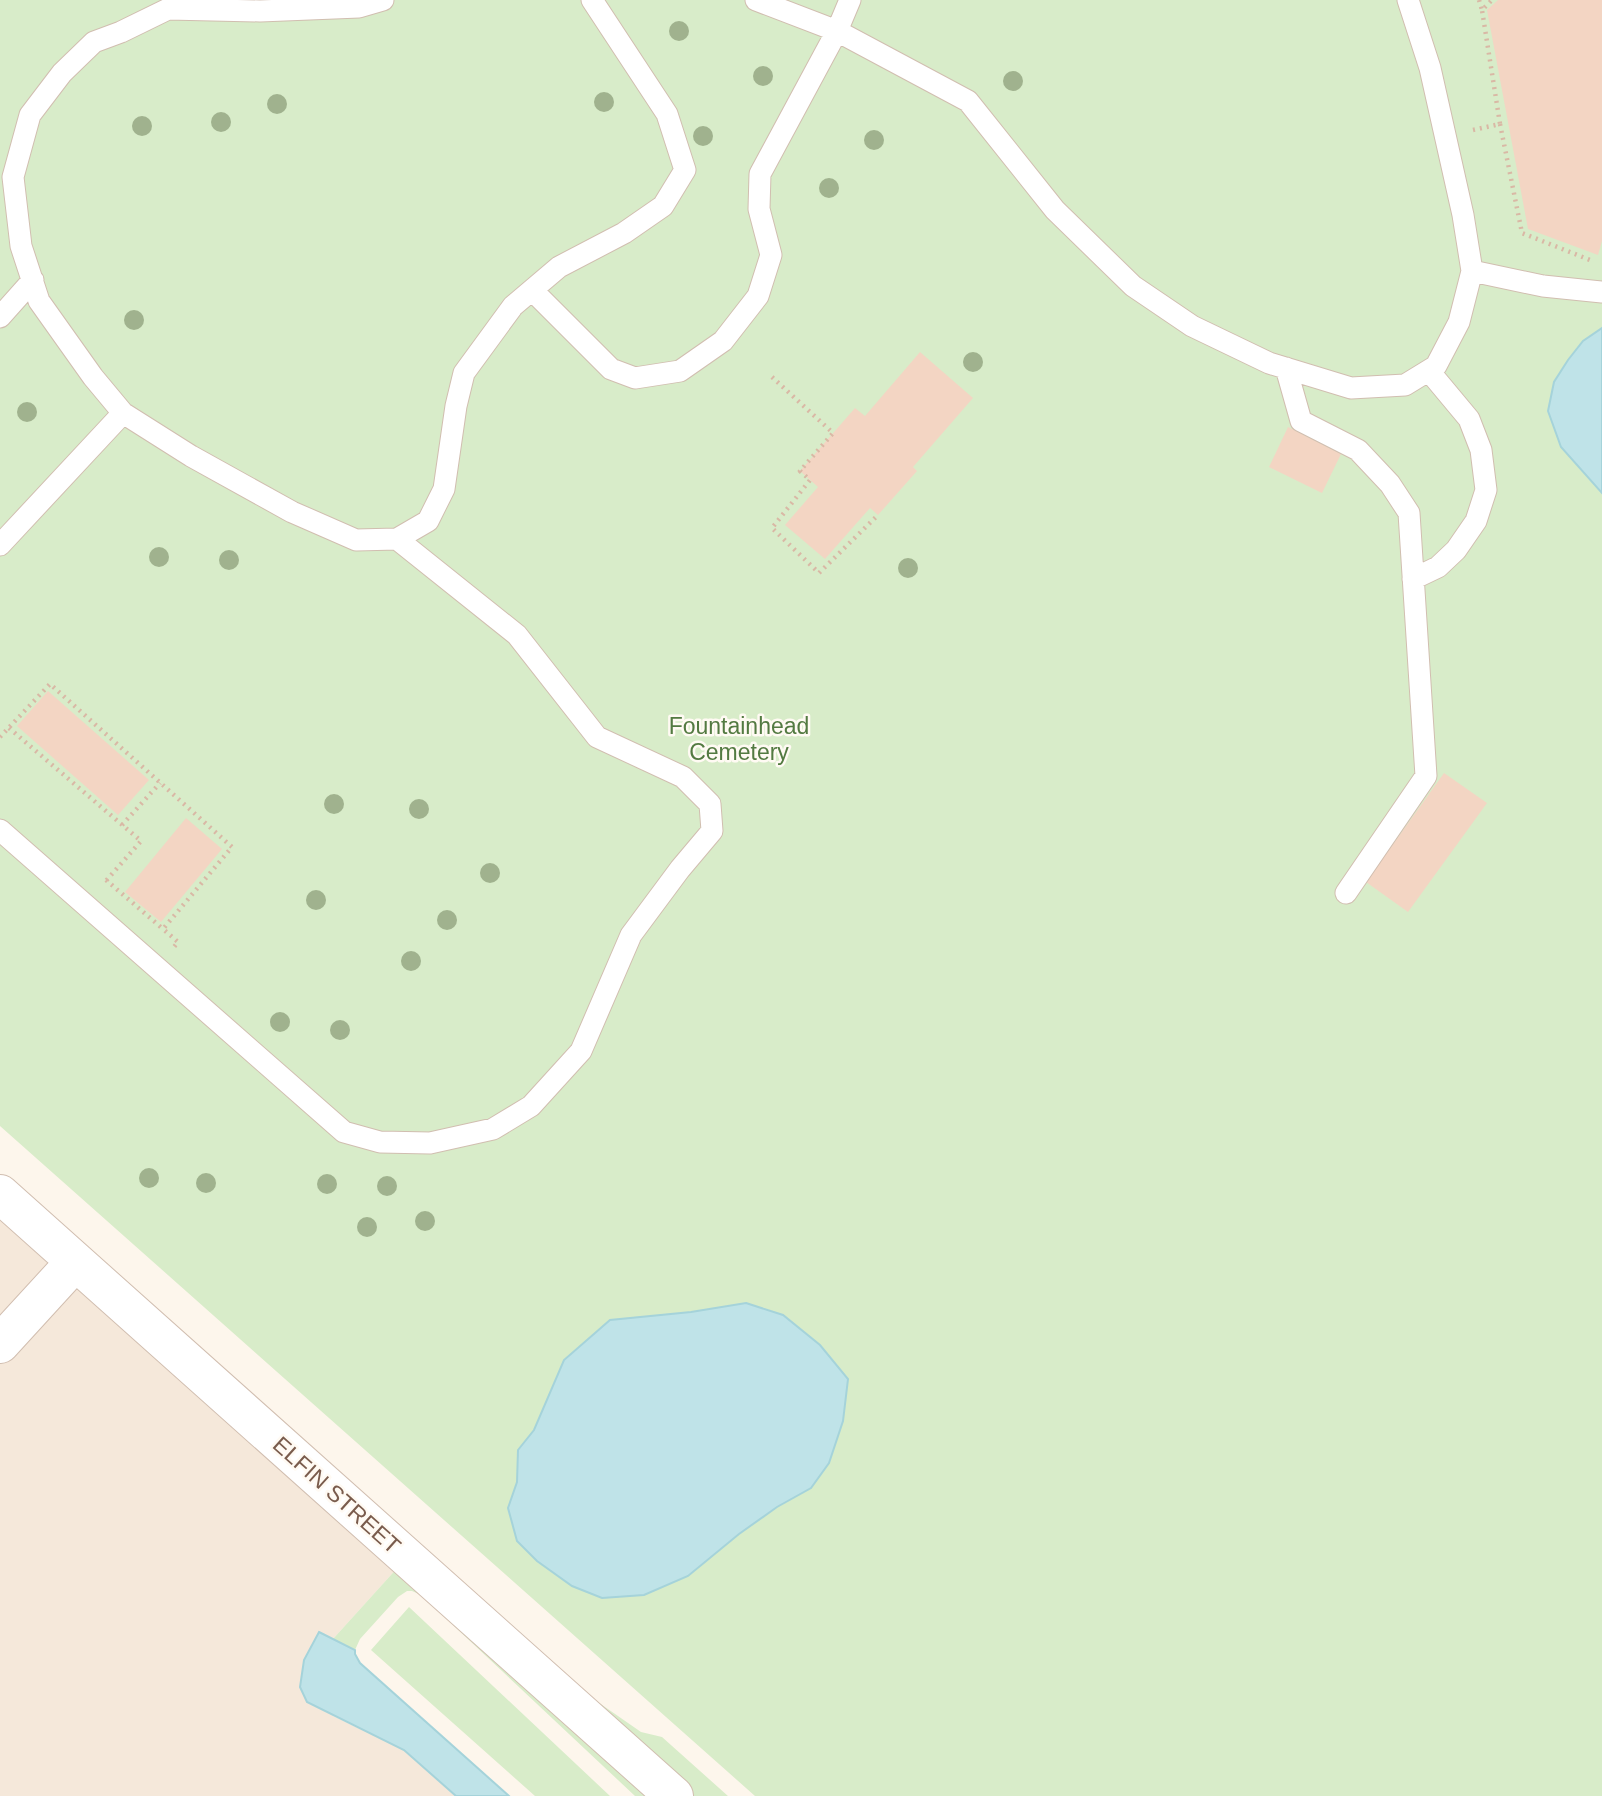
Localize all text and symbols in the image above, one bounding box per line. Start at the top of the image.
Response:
park label: Fountainhead Cemetery [669,713,809,765]
street label: ELFIN STREET [268,1431,406,1559]

